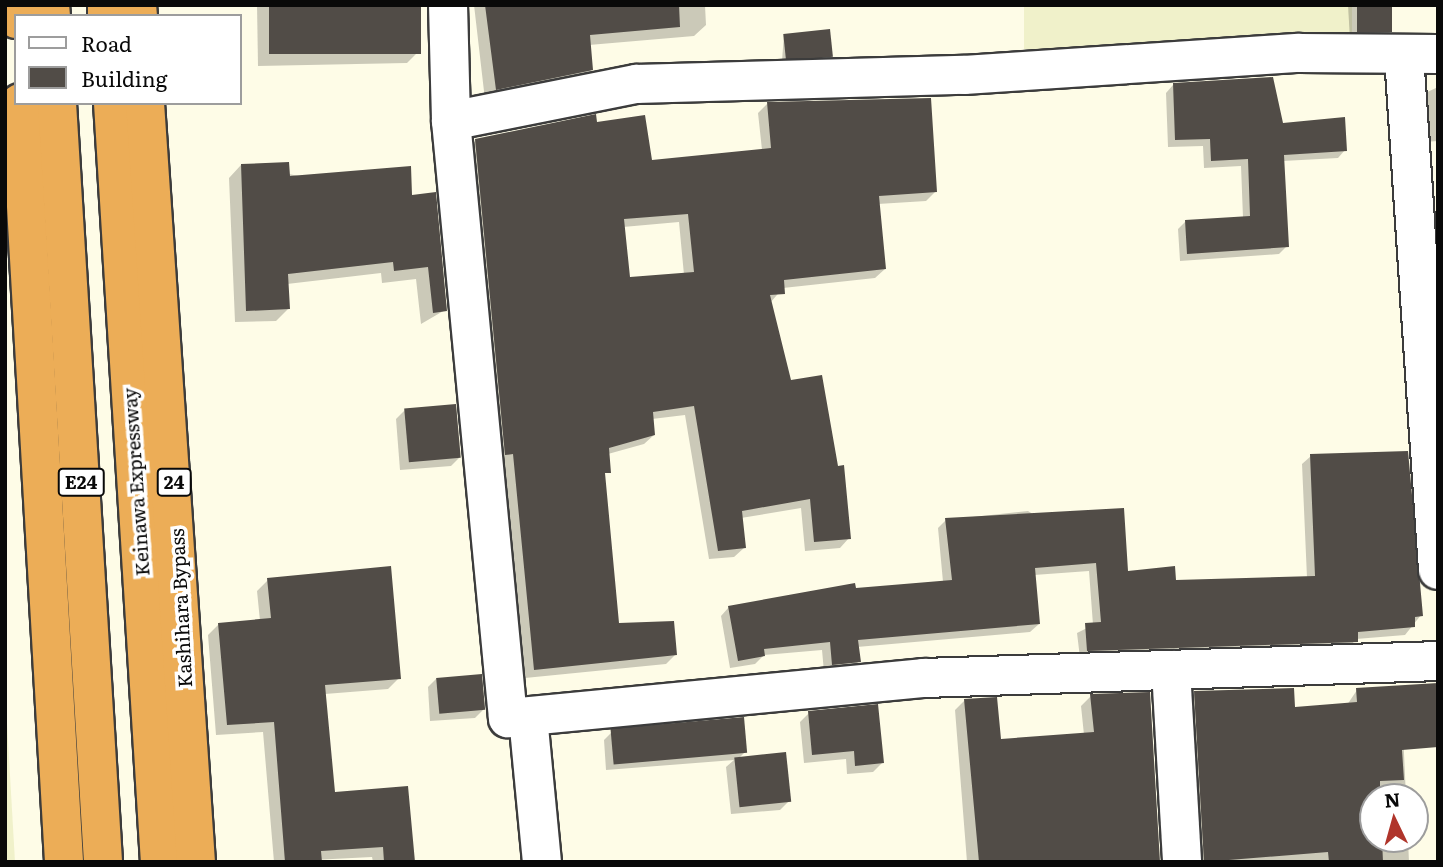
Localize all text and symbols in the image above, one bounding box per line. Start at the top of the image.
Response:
legend [14,14,242,105]
text: Road [81,27,132,58]
text: Building [81,62,167,93]
street label: Keinawa Expressway [118,387,154,577]
road number: E24 [56,468,106,496]
road number: 24 [156,468,192,496]
street label: Kashihara Bypass [165,528,197,688]
north arrow [1359,783,1429,853]
text: N [1383,784,1402,814]

